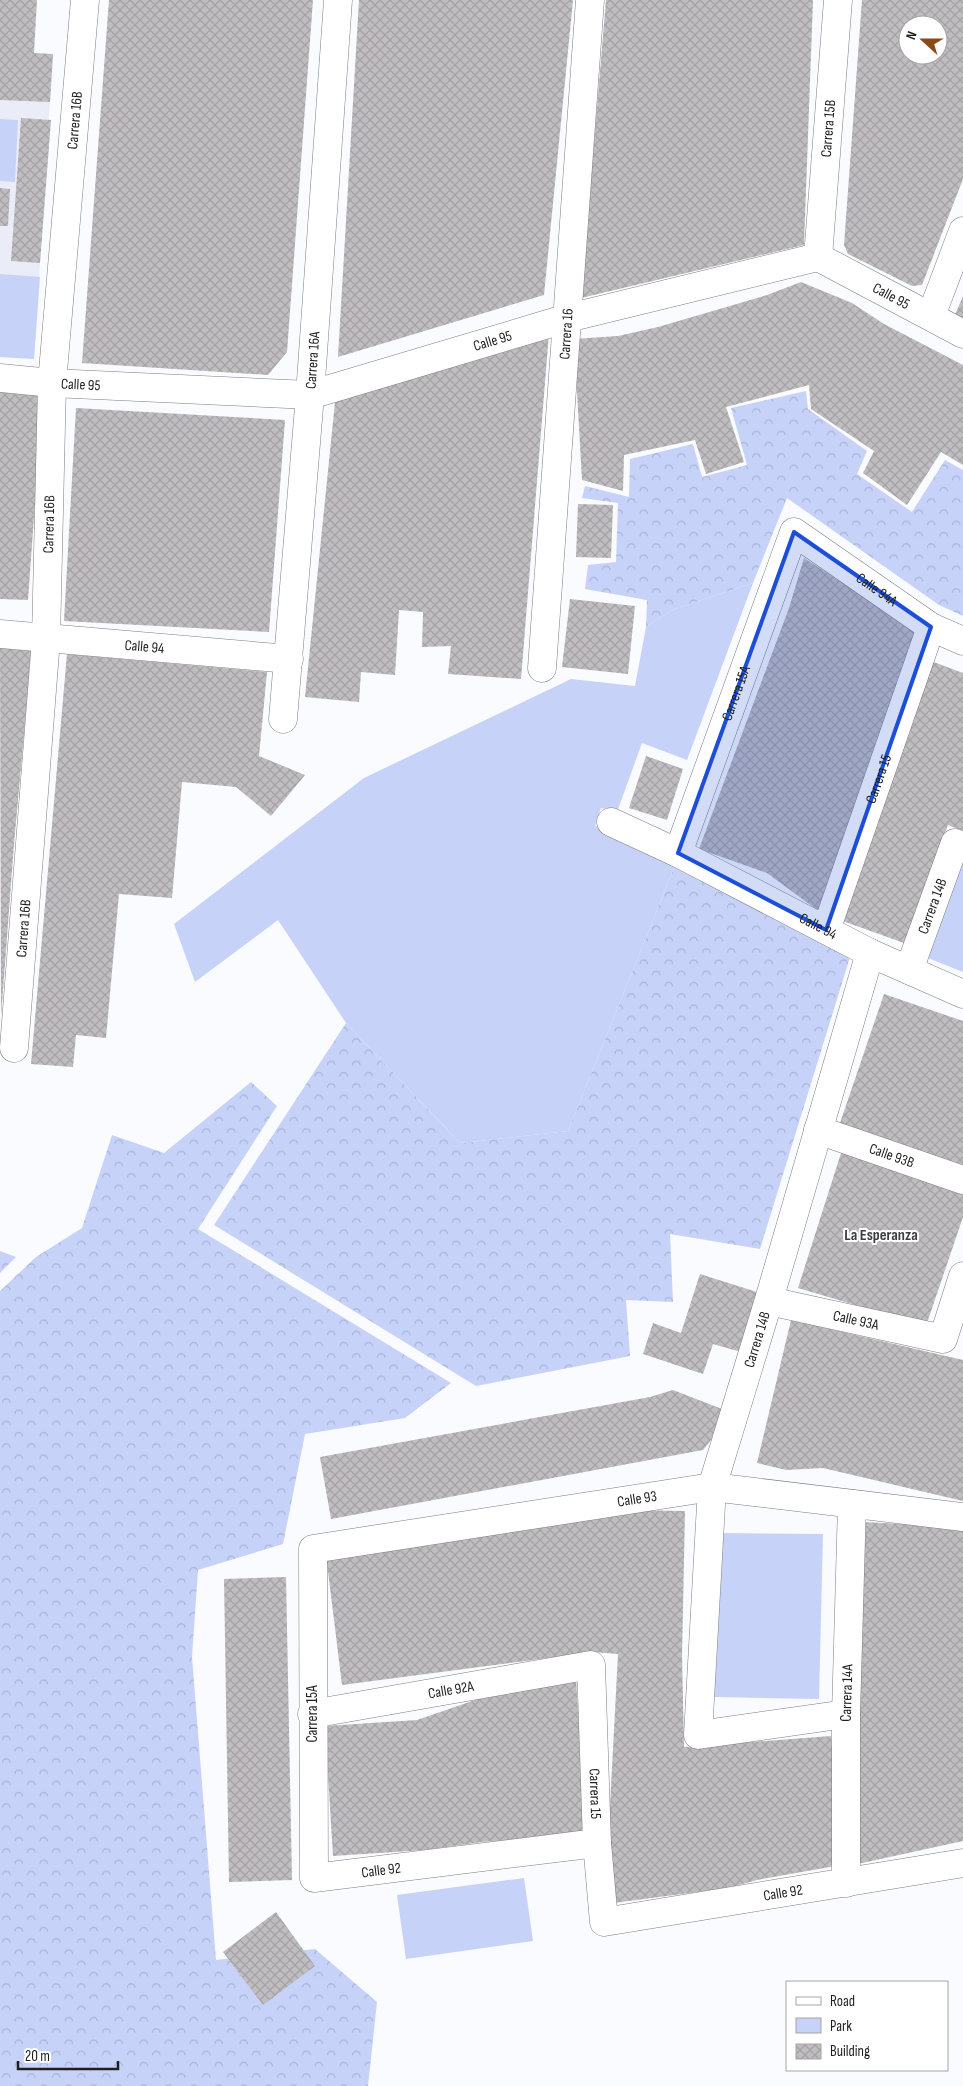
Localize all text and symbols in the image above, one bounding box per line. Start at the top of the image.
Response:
north arrow [898,15,948,65]
text: N [902,29,921,42]
street label: Carrera 16B [63,90,87,150]
street label: Carrera 15B [817,99,840,158]
street label: Calle 95 [869,279,913,314]
street label: Carrera 16 [555,308,578,360]
street label: Calle 95 [471,326,514,356]
street label: Carrera 16A [301,330,325,390]
street label: Calle 95 [61,374,101,395]
street label: Carrera 16B [39,495,59,554]
street label: Calle 94A [852,569,901,611]
street label: Calle 94 [124,636,165,658]
street label: Carrera 15A [718,663,755,723]
street label: Carrera 15 [862,752,896,806]
street label: Carrera 14B [914,876,951,937]
street label: Carrera 16B [12,898,36,958]
street label: Calle 94 [796,909,840,944]
street label: Calle 93B [867,1139,917,1173]
district label: La Esperanza [844,1226,918,1245]
street label: Calle 93A [831,1306,881,1335]
street label: Carrera 14B [740,1309,775,1370]
street label: Calle 93 [616,1487,658,1512]
street label: Carrera 14A [837,1663,857,1722]
street label: Calle 92A [427,1677,476,1703]
street label: Carrera 15A [303,1685,322,1743]
street label: Carrera 15 [584,1768,605,1819]
street label: Calle 92 [360,1859,402,1882]
street label: Calle 92 [762,1880,804,1906]
legend [786,1981,948,2071]
text: Road [830,1992,855,2011]
text: Park [830,2017,852,2036]
scale bar [18,2038,118,2070]
text: Building [830,2042,870,2061]
text: 20 m [25,2047,50,2066]

